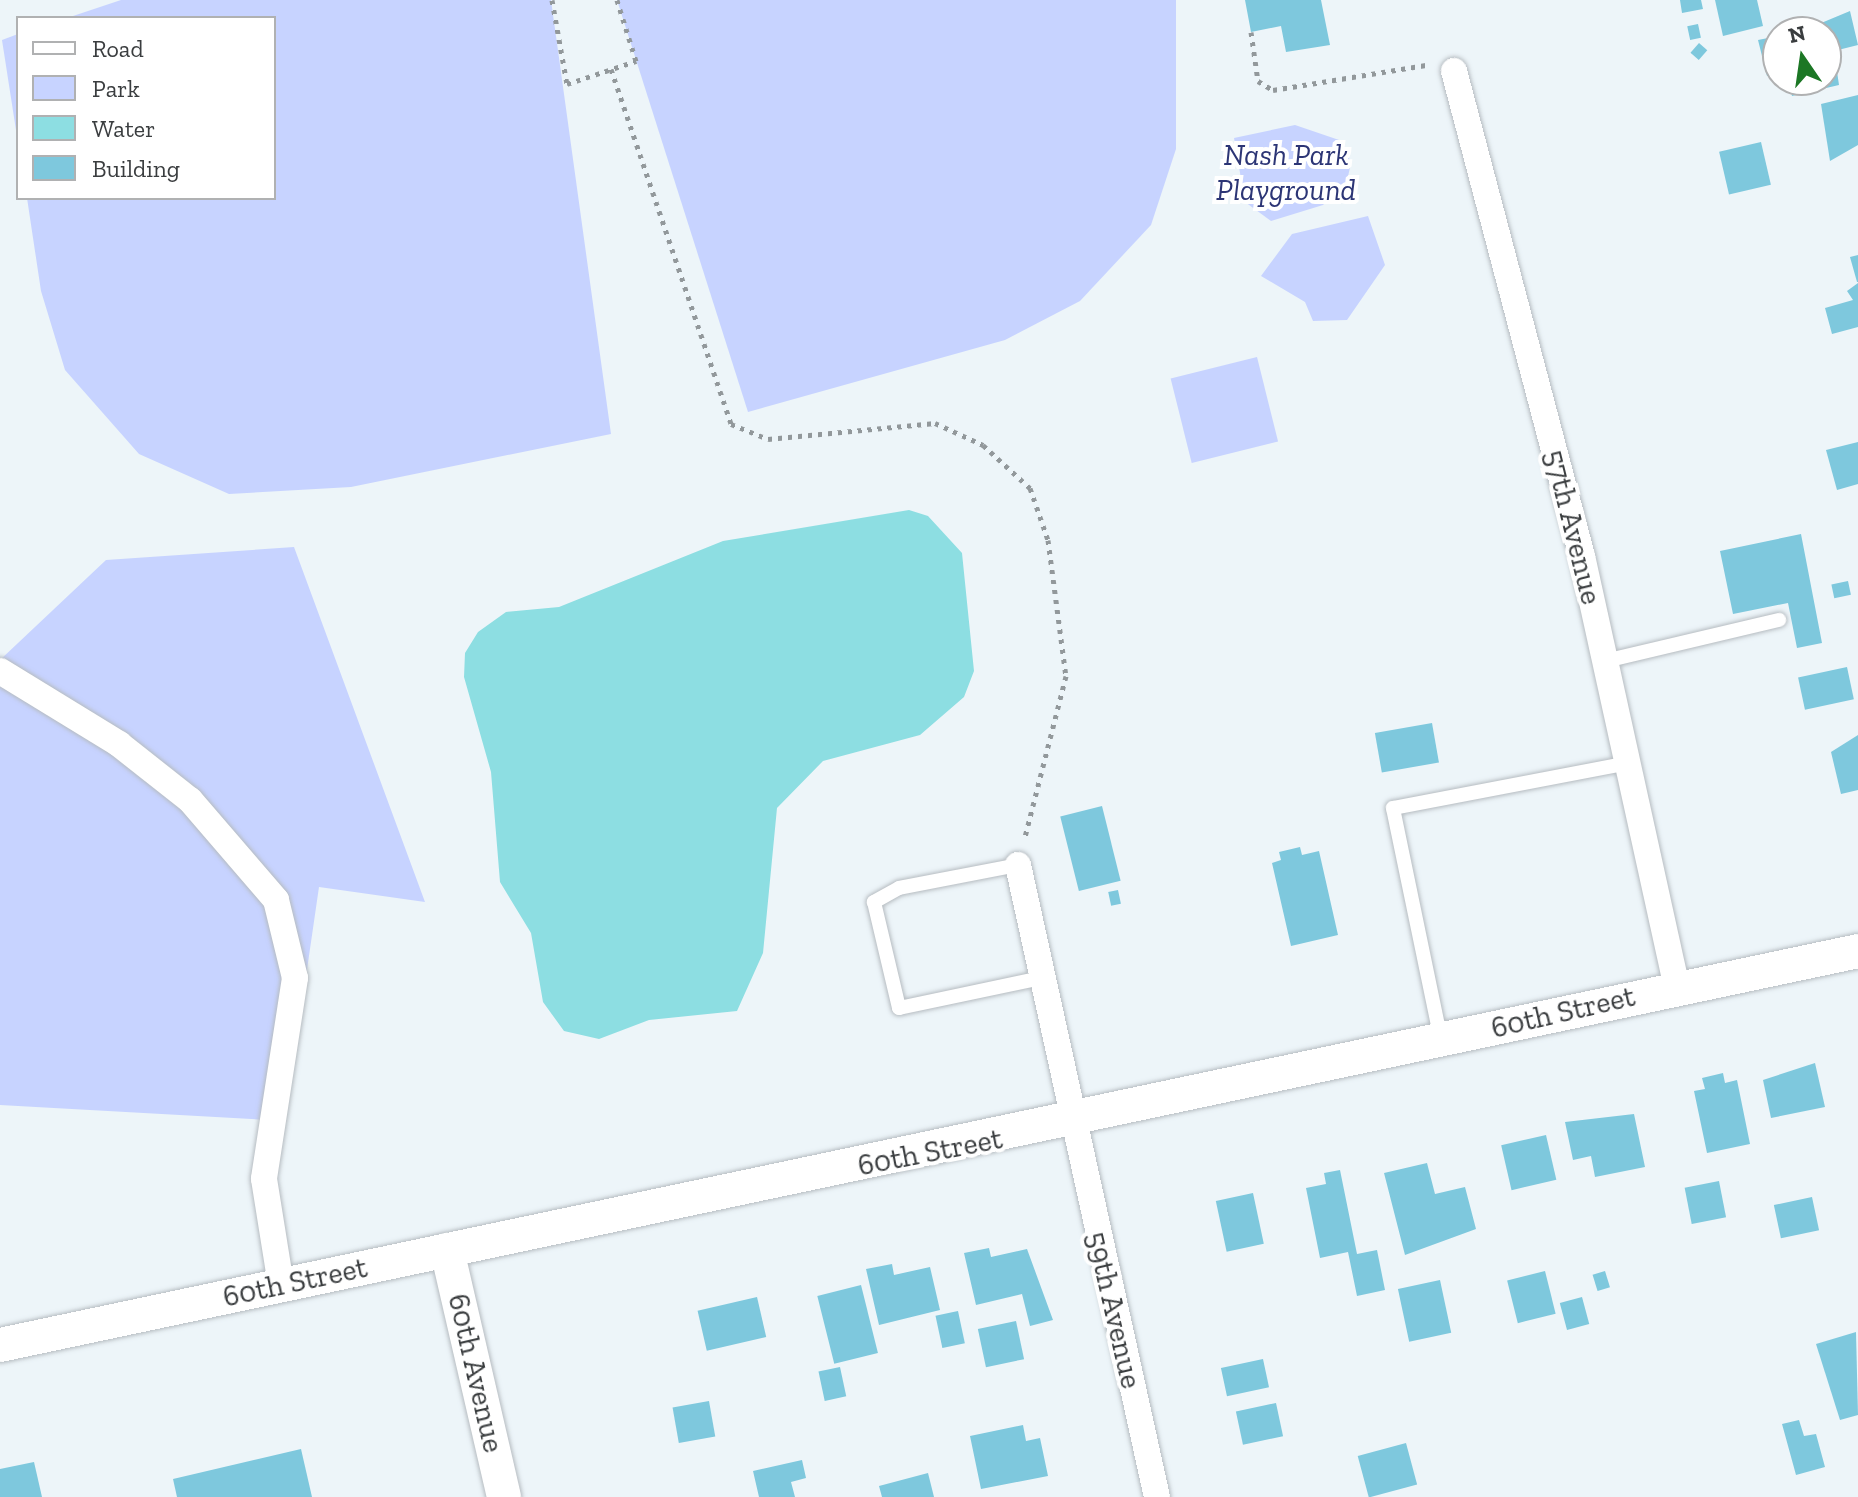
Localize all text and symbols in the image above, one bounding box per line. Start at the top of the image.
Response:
legend [16,16,276,200]
north arrow [1762,16,1842,96]
text: N [1786,19,1808,49]
text: Road [92,34,144,63]
text: Park [92,74,140,103]
text: Water [92,114,155,143]
park label: Nash Park Playground [1216,137,1356,208]
text: Building [92,154,180,183]
street label: 57th Avenue [1536,445,1610,609]
street label: 60th Street [1487,978,1639,1046]
street label: 60th Street [854,1120,1006,1184]
street label: 59th Avenue [1078,1227,1150,1393]
street label: 60th Street [219,1249,371,1315]
street label: 60th Avenue [440,1290,512,1456]

